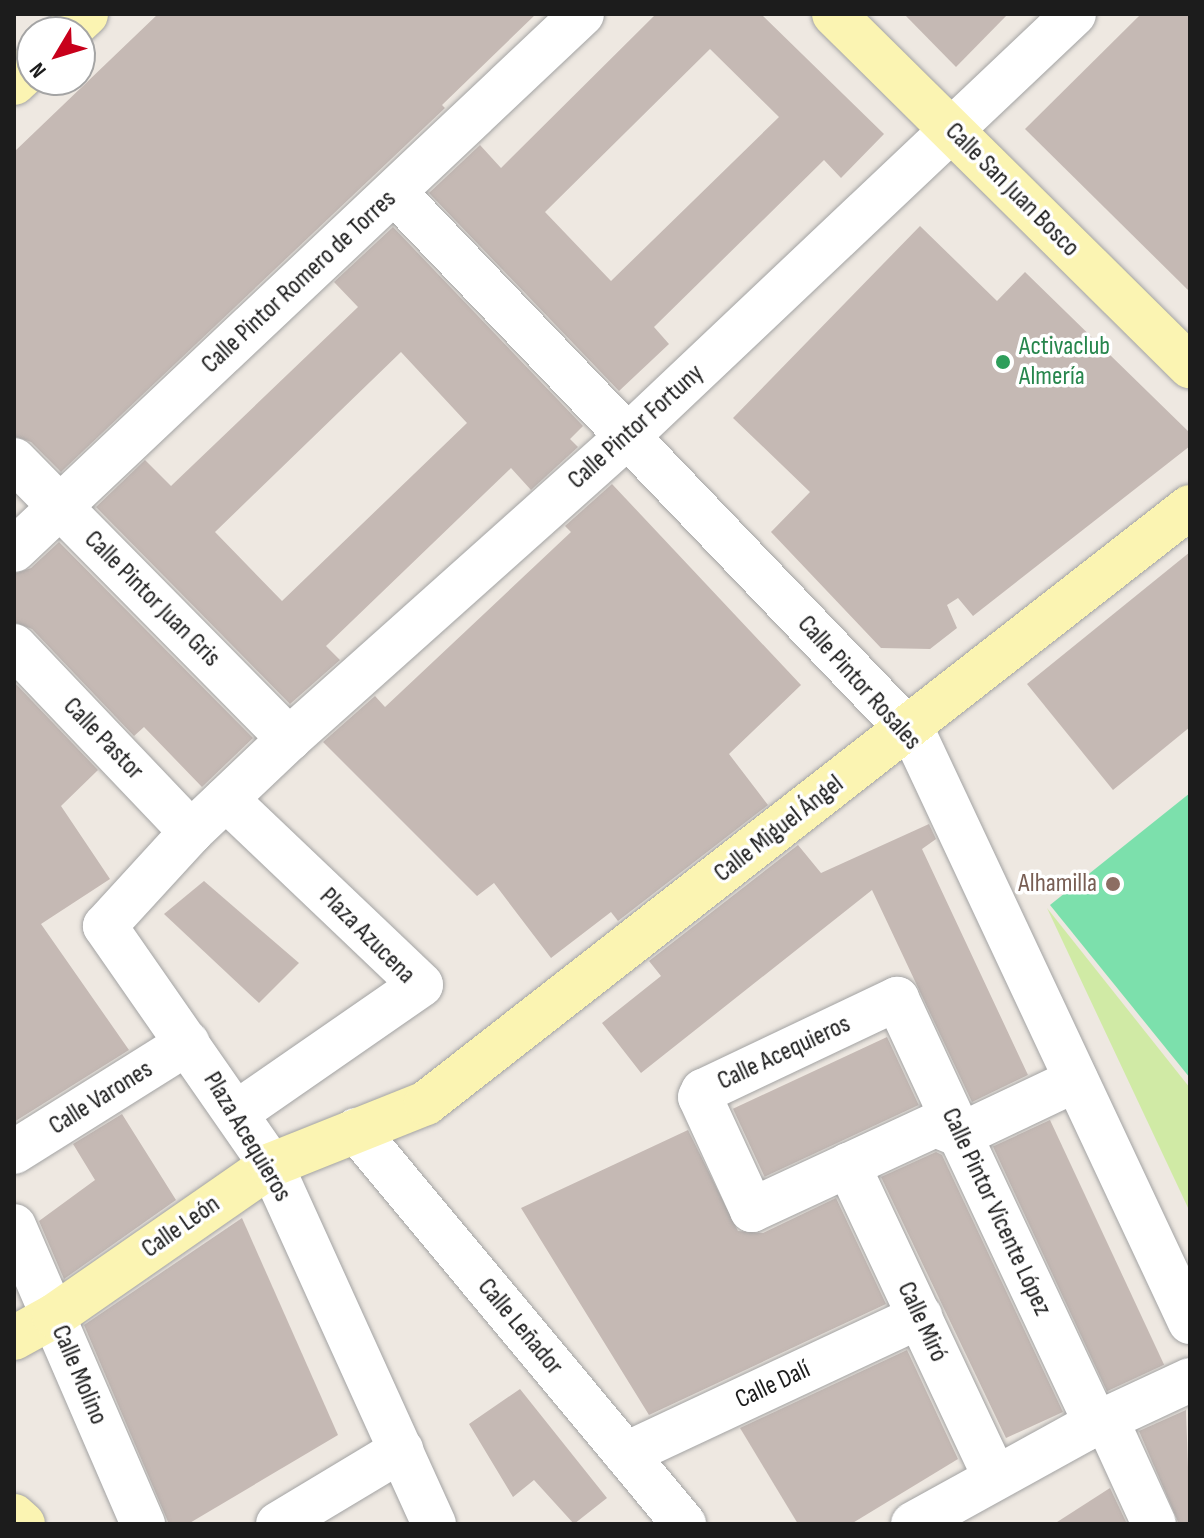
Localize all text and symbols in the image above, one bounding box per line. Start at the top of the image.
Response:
north arrow [16,16,96,96]
text: N [24,57,53,83]
street label: Calle San Juan Bosco [938,116,1086,264]
street label: Calle Pintor Romero de Torres [195,184,403,380]
place label: Activaclub Almería [1019,331,1110,392]
marker: Activaclub Almería [994,353,1012,371]
street label: Calle Pintor Fortuny [562,358,710,496]
street label: Calle Pintor Juan Gris [77,524,227,674]
street label: Calle Pintor Rosales [791,609,927,757]
street label: Calle Pastor [56,691,150,787]
street label: Calle Miguel Ángel [708,769,850,889]
place label: Alhamilla [1018,868,1097,900]
marker: Alhamilla [1104,875,1122,893]
street label: Plaza Azucena [313,882,421,990]
street label: Calle Acequieros [713,1009,855,1097]
street label: Calle Varones [44,1054,158,1142]
street label: Plaza Acequieros [196,1067,298,1207]
street label: Calle Pintor Vicente López [934,1103,1058,1321]
street label: Calle León [136,1189,226,1265]
street label: Calle Leñador [471,1272,569,1382]
street label: Calle Miró [890,1277,954,1367]
street label: Calle Molino [44,1321,114,1429]
street label: Calle Dalí [731,1354,815,1416]

